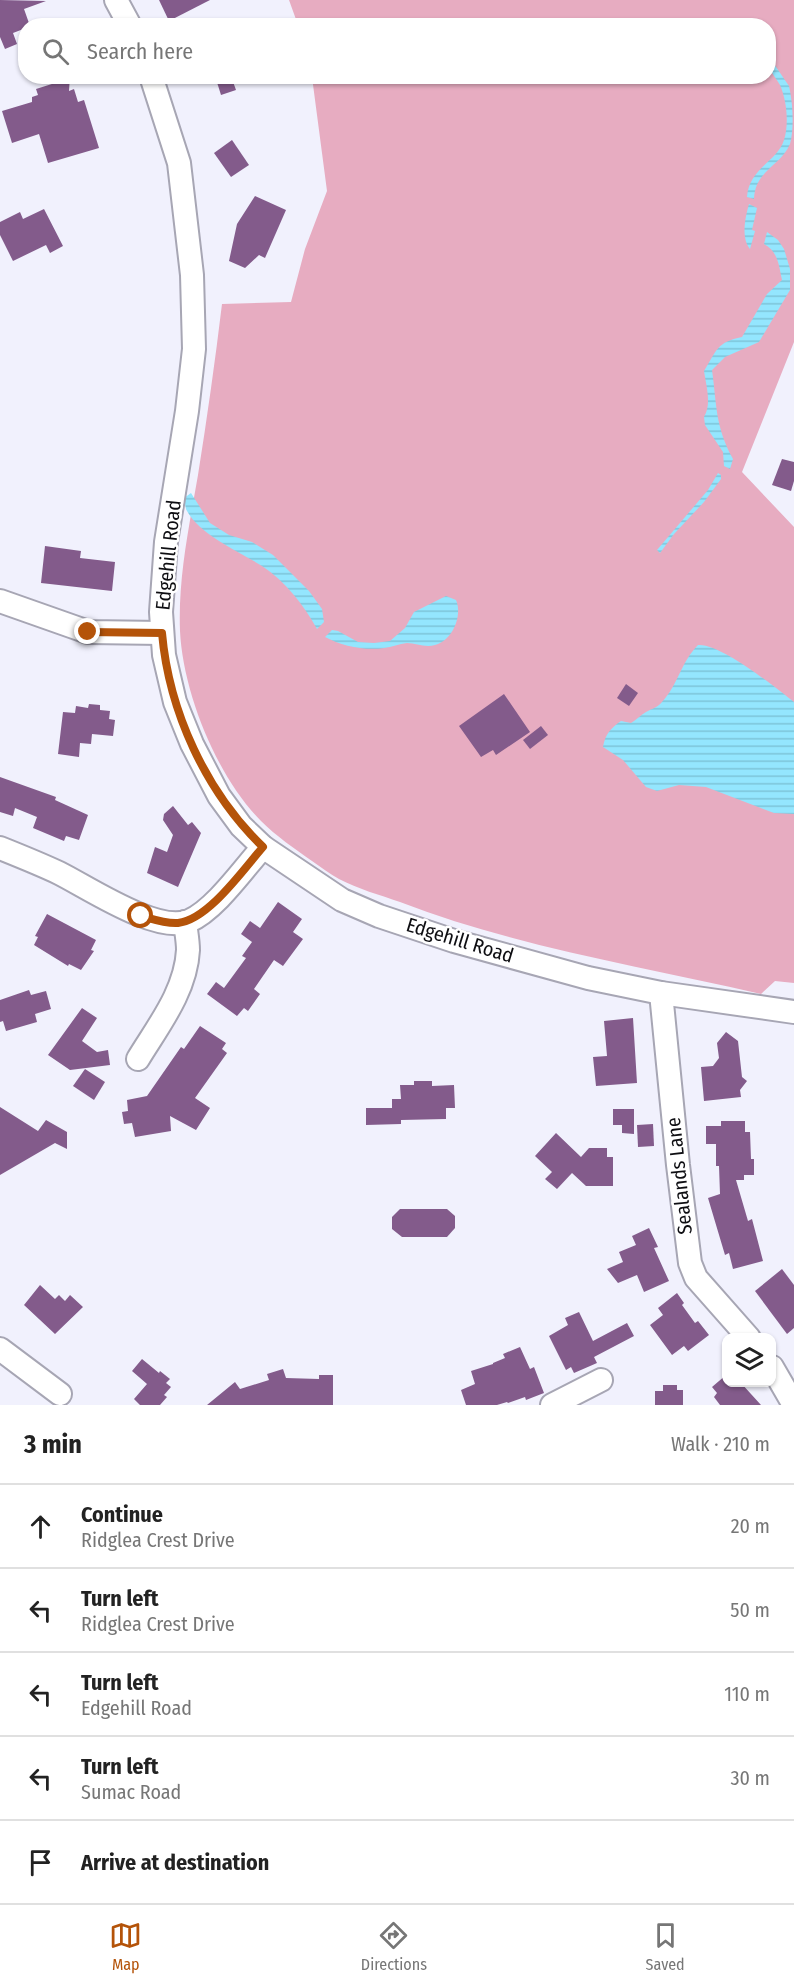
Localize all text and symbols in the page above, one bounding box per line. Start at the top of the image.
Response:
search box [18,18,776,84]
icon: search [39,35,72,68]
text: Search here [87,38,193,65]
street label: Edgehill Road [150,499,186,611]
route end [74,618,100,644]
route start [127,902,153,928]
street label: Edgehill Road [403,912,517,968]
street label: Sealands Lane [661,1116,697,1236]
map controls [722,1333,776,1387]
button: layers [722,1333,776,1387]
text: 3 min [24,1429,82,1460]
text: Walk · 210 m [671,1432,770,1456]
text: Continue [81,1501,163,1528]
icon: ahead [24,1510,57,1543]
text: 20 m [731,1514,770,1538]
text: Ridglea Crest Drive [81,1528,235,1552]
text: Turn left [81,1585,159,1612]
icon: left [24,1594,57,1627]
text: 50 m [730,1598,770,1622]
text: Ridglea Crest Drive [81,1612,235,1636]
text: Turn left [81,1669,159,1696]
icon: left [24,1678,57,1711]
text: 110 m [724,1682,770,1706]
text: Edgehill Road [81,1696,192,1720]
text: Turn left [81,1753,159,1780]
icon: left [24,1762,57,1795]
text: 30 m [730,1766,770,1790]
text: Sumac Road [81,1780,181,1804]
icon: arrive [24,1846,57,1879]
text: Arrive at destination [81,1849,269,1876]
tab: Map [109,1919,142,1974]
tab: Directions [361,1919,427,1974]
tab: Saved [646,1919,685,1974]

